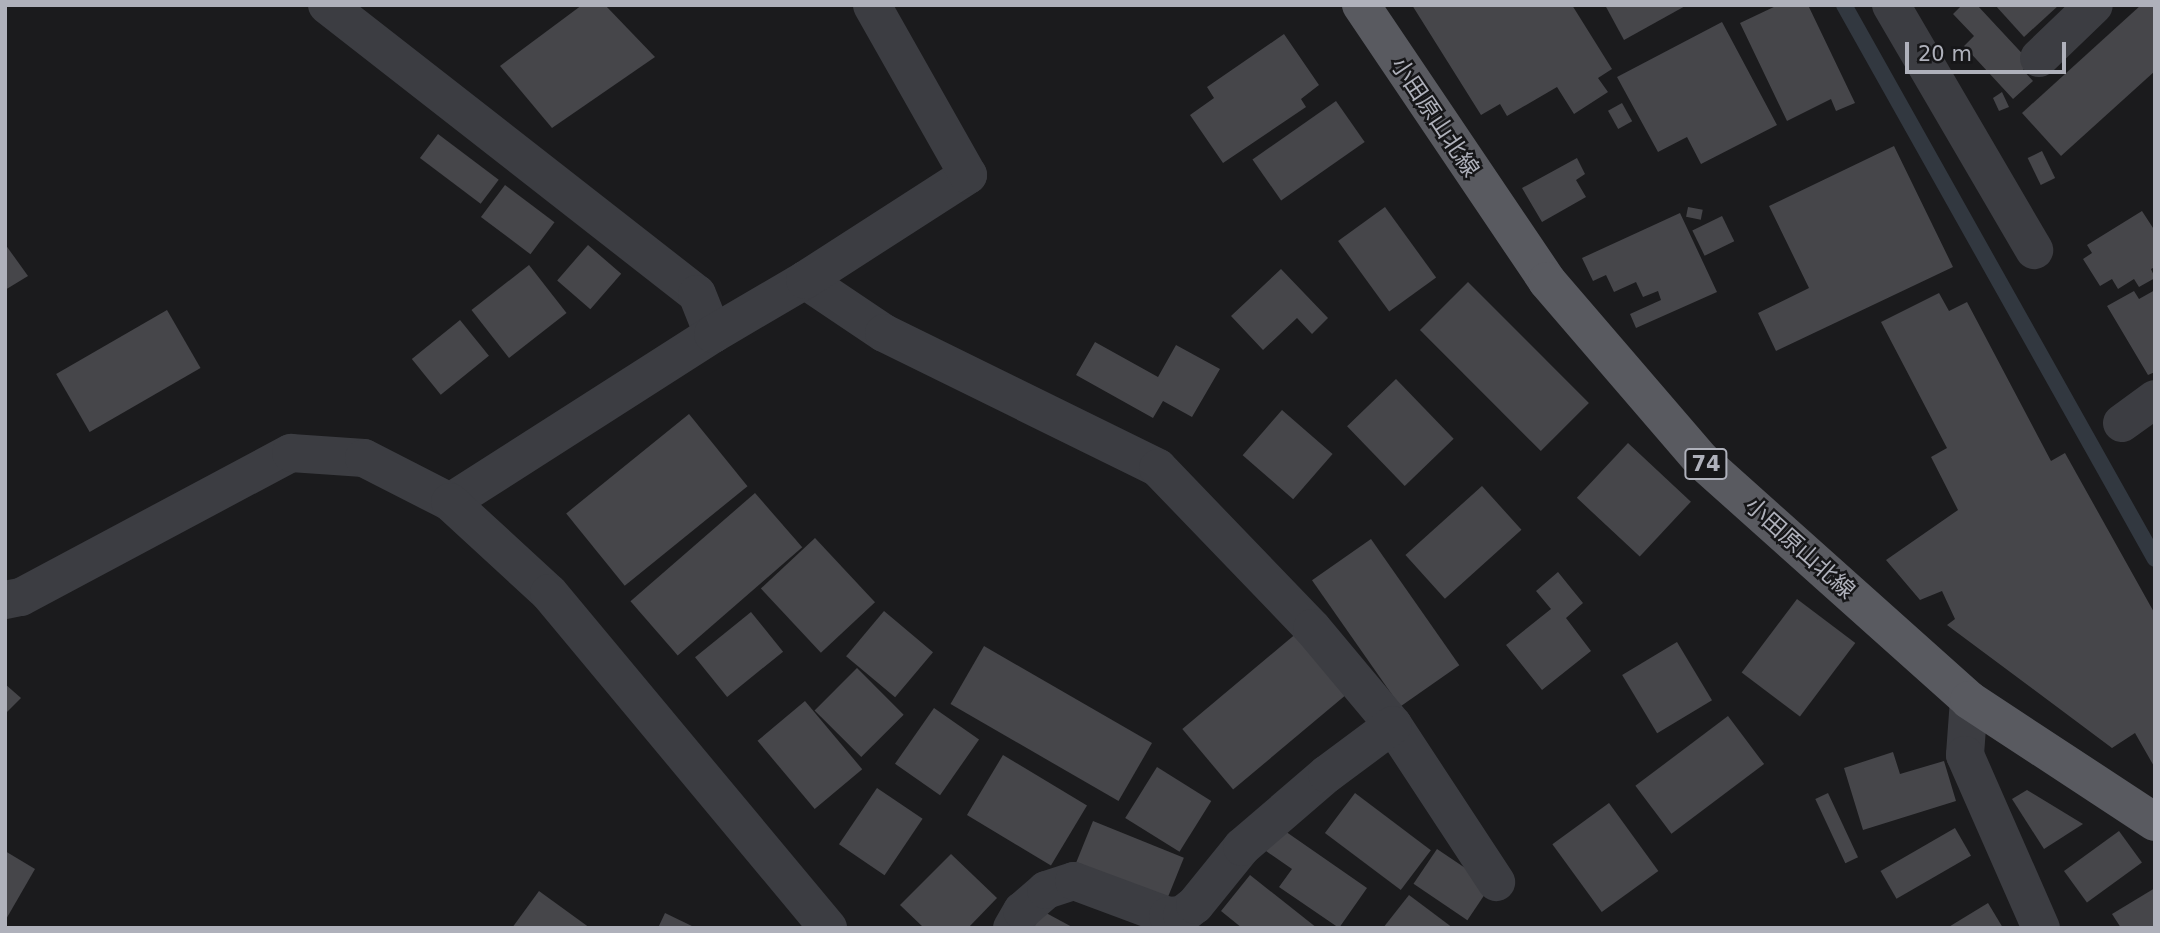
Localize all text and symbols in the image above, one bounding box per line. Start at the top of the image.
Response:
scale bar [1908,28,2069,72]
text: 20 m [1918,42,1972,66]
street label: 小田原山北線 [1385,52,1485,182]
road number: 74 [1683,447,1729,482]
street label: 小田原山北線 [1739,492,1861,604]

